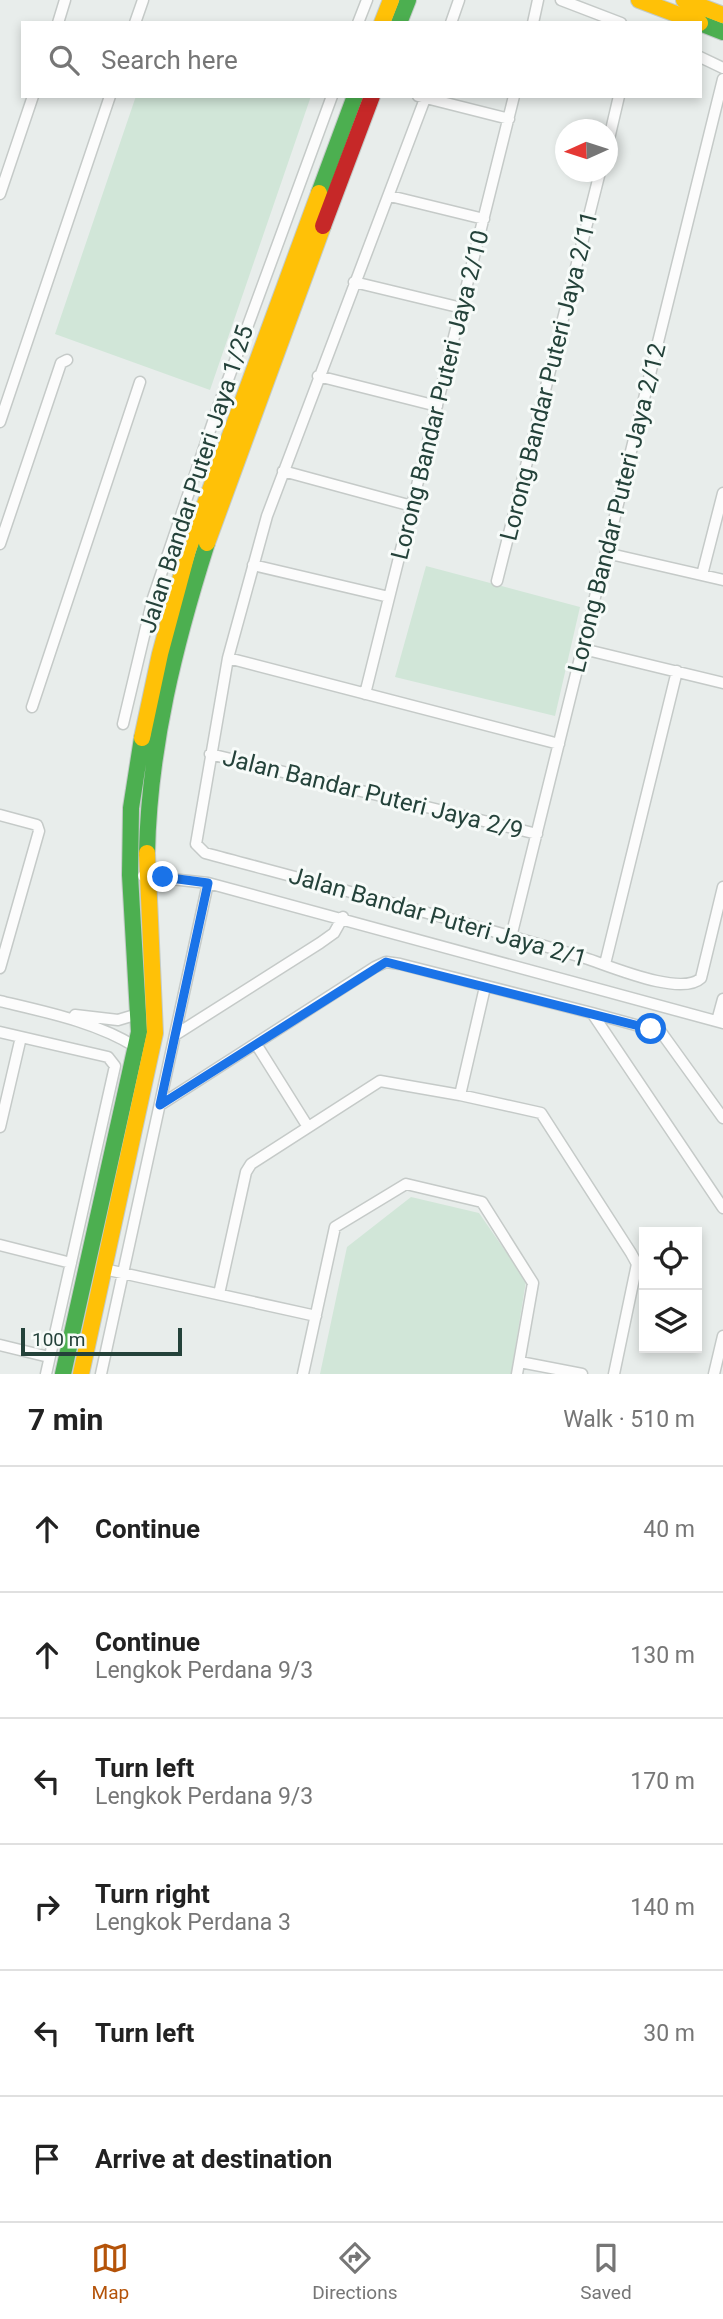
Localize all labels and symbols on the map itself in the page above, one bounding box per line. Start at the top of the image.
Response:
north arrow [555,119,618,182]
street label: Lorong Bandar Puteri Jaya 2/11 [494,208,604,544]
street label: Lorong Bandar Puteri Jaya 2/10 [385,227,495,563]
street label: Jalan Bandar Puteri Jaya 1/25 [133,322,259,636]
street label: Lorong Bandar Puteri Jaya 2/12 [562,340,672,676]
street label: Jalan Bandar Puteri Jaya 2/9 [220,743,526,845]
route end [147,861,178,892]
street label: Jalan Bandar Puteri Jaya 2/1 [286,861,590,973]
route start [635,1013,666,1044]
scale bar [21,1325,182,1357]

